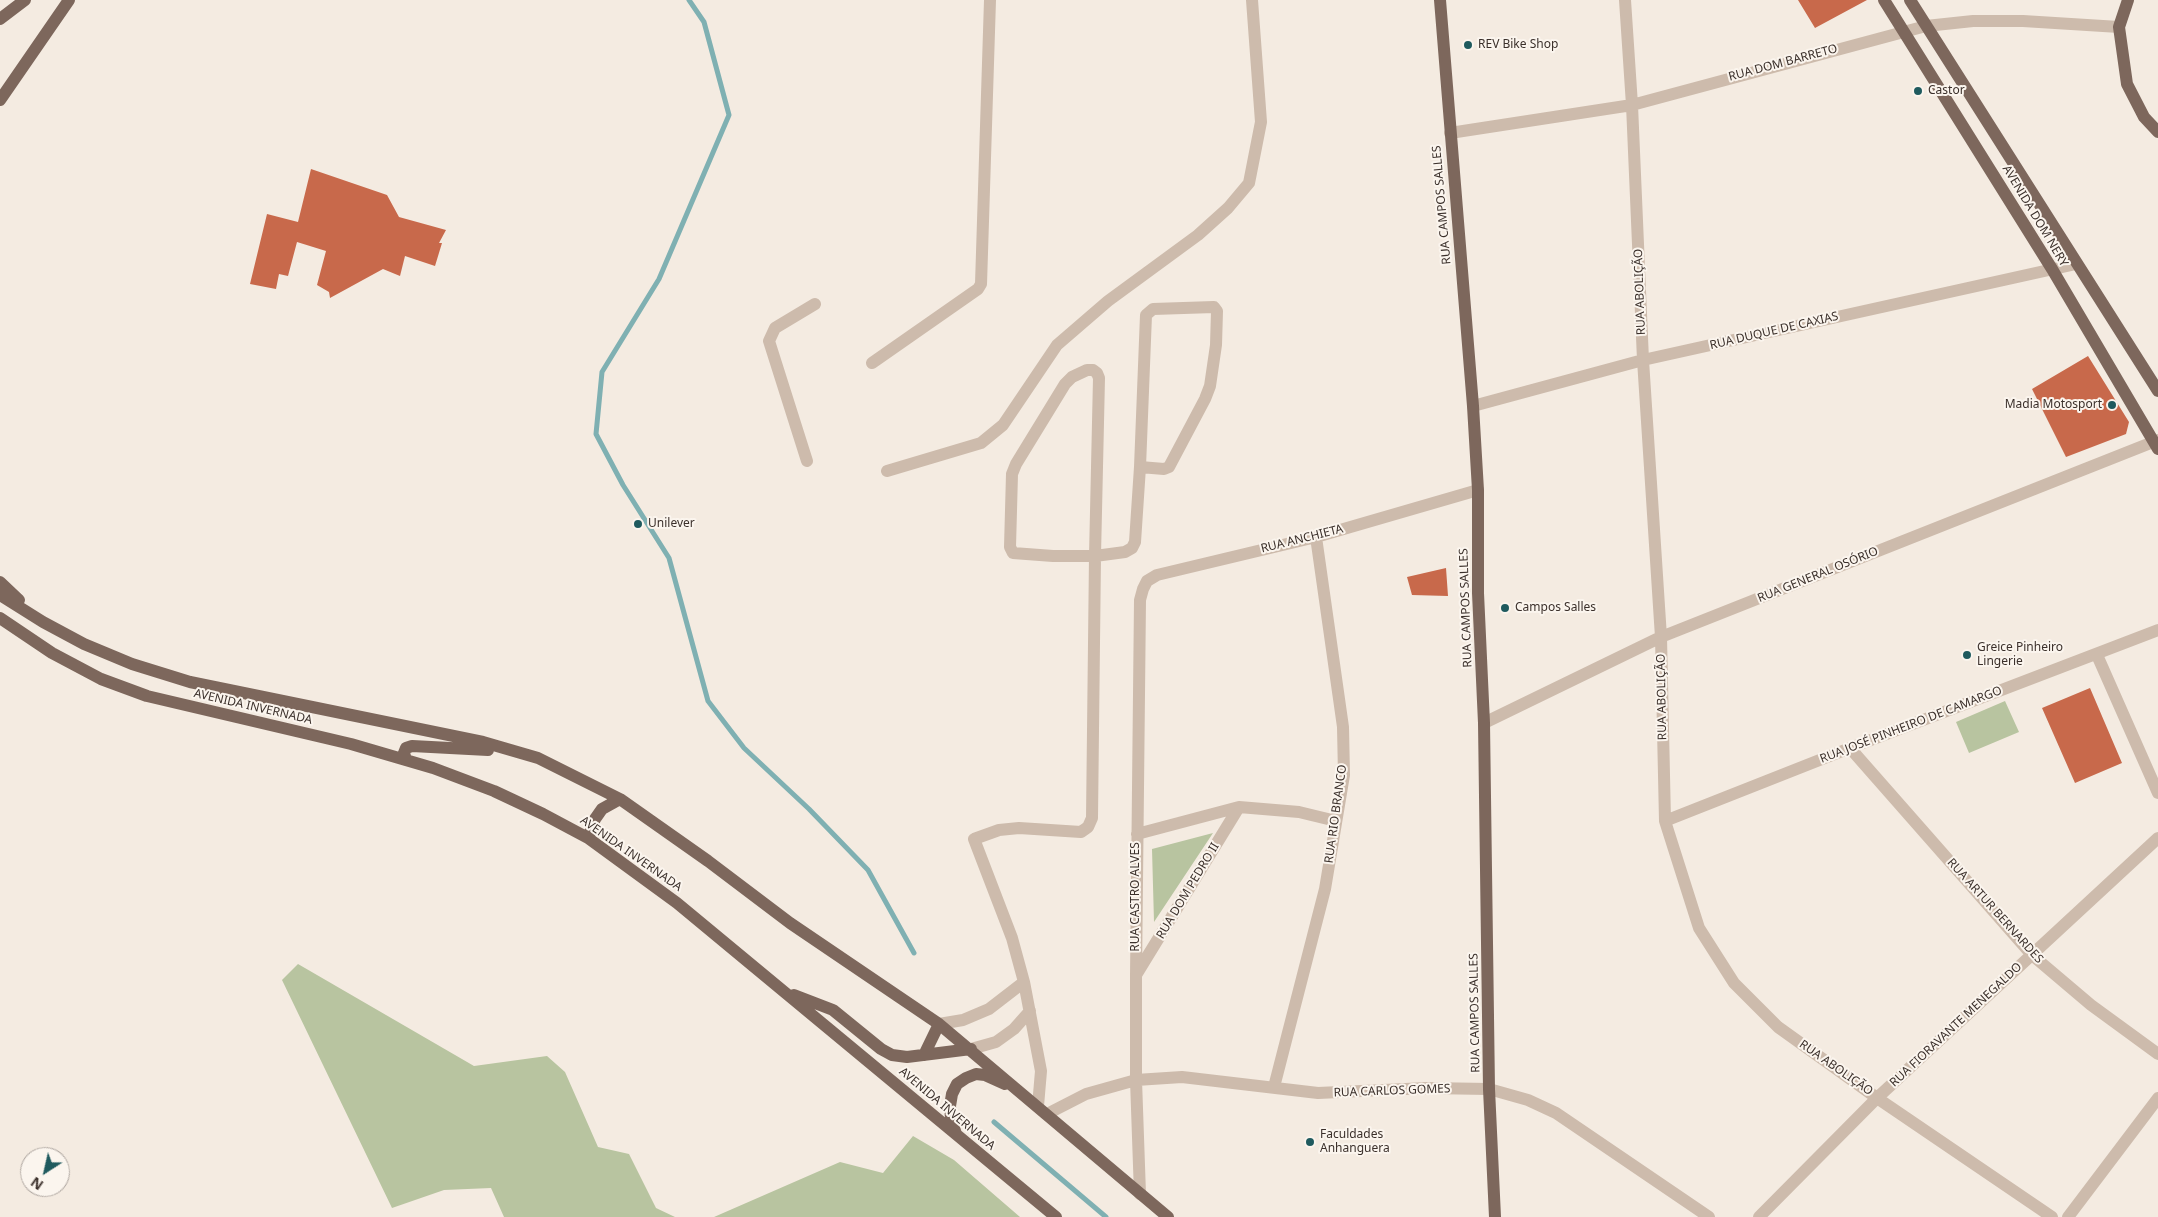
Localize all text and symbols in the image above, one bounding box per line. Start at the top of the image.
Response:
place label: REV Bike Shop [1478,38,1558,52]
marker: REV Bike Shop [1462,39,1474,51]
street label: RUA DOM BARRETO [1727,42,1839,84]
place label: Castor [1928,84,1965,98]
marker: Castor [1912,85,1924,97]
street label: RUA CAMPOS SALLES [1430,145,1454,265]
street label: AVENIDA DOM NERY [1999,163,2071,269]
street label: RUA ABOLIÇÃO [1631,249,1649,335]
street label: RUA DUQUE DE CAXIAS [1708,309,1840,353]
place label: Madia Motosport [2005,398,2102,412]
marker: Madia Motosport [2106,399,2118,411]
place label: Unilever [648,517,695,531]
marker: Unilever [632,518,644,530]
street label: RUA ANCHIETA [1259,522,1345,556]
street label: RUA GENERAL OSÓRIO [1756,544,1880,606]
street label: RUA CAMPOS SALLES [1457,548,1475,668]
place label: Campos Salles [1515,601,1596,615]
marker: Campos Salles [1499,602,1511,614]
place label: Greice Pinheiro Lingerie [1977,641,2063,669]
marker: Greice Pinheiro Lingerie [1961,649,1973,661]
street label: RUA ABOLIÇÃO [1654,654,1670,740]
street label: RUA JOSÉ PINHEIRO DE CAMARGO [1818,684,2004,766]
street label: AVENIDA INVERNADA [192,686,314,728]
street label: RUA RIO BRANCO [1322,764,1350,864]
street label: AVENIDA INVERNADA [577,813,685,895]
street label: RUA DOM PEDRO II [1154,840,1222,942]
street label: RUA CASTRO ALVES [1129,842,1143,952]
street label: RUA ARTUR BERNARDES [1944,856,2046,966]
street label: RUA CAMPOS SALLES [1467,953,1483,1073]
street label: RUA FIORAVANTE MENEGALDO [1887,960,2025,1090]
street label: RUA ABOLIÇÃO [1796,1037,1876,1099]
street label: AVENIDA INVERNADA [896,1065,998,1153]
street label: RUA CARLOS GOMES [1333,1082,1451,1100]
place label: Faculdades Anhanguera [1320,1128,1390,1156]
marker: Faculdades Anhanguera [1304,1136,1316,1148]
north arrow [20,1147,70,1197]
text: N [27,1173,47,1195]

